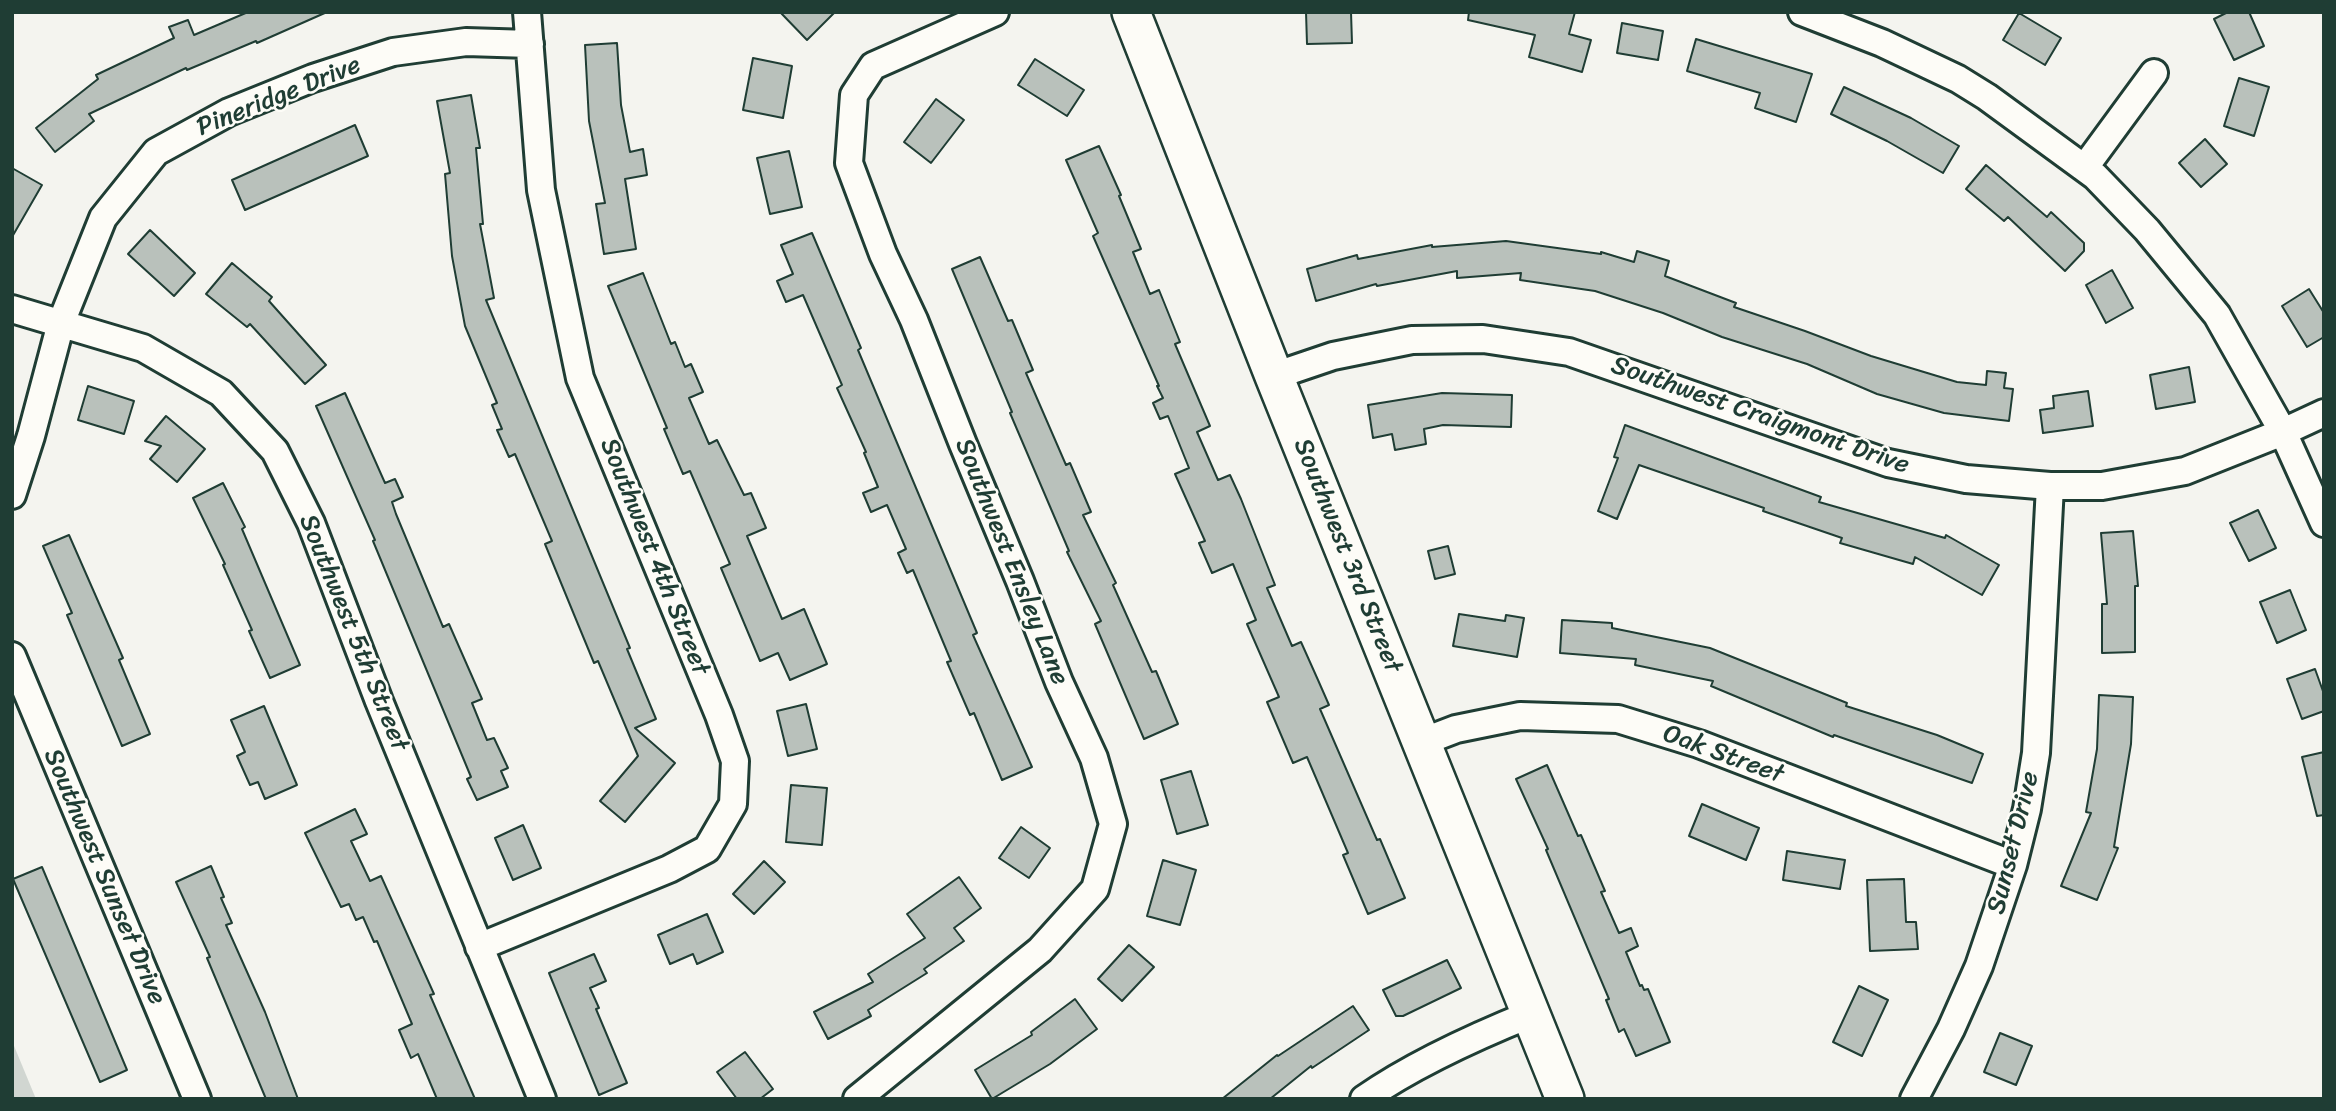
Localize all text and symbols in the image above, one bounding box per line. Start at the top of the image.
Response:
street label: Pineridge Drive [193,50,365,144]
street label: Southwest Craigmont Drive [1607,350,1913,482]
street label: Southwest 4th Street [592,434,716,680]
street label: Southwest Ensley Lane [947,434,1075,690]
street label: Southwest 3rd Street [1286,434,1408,678]
street label: Southwest 5th Street [291,510,415,756]
street label: Oak Street [1658,719,1788,791]
street label: Southwest Sunset Drive [36,744,172,1010]
street label: Sunset Drive [1981,769,2047,917]

